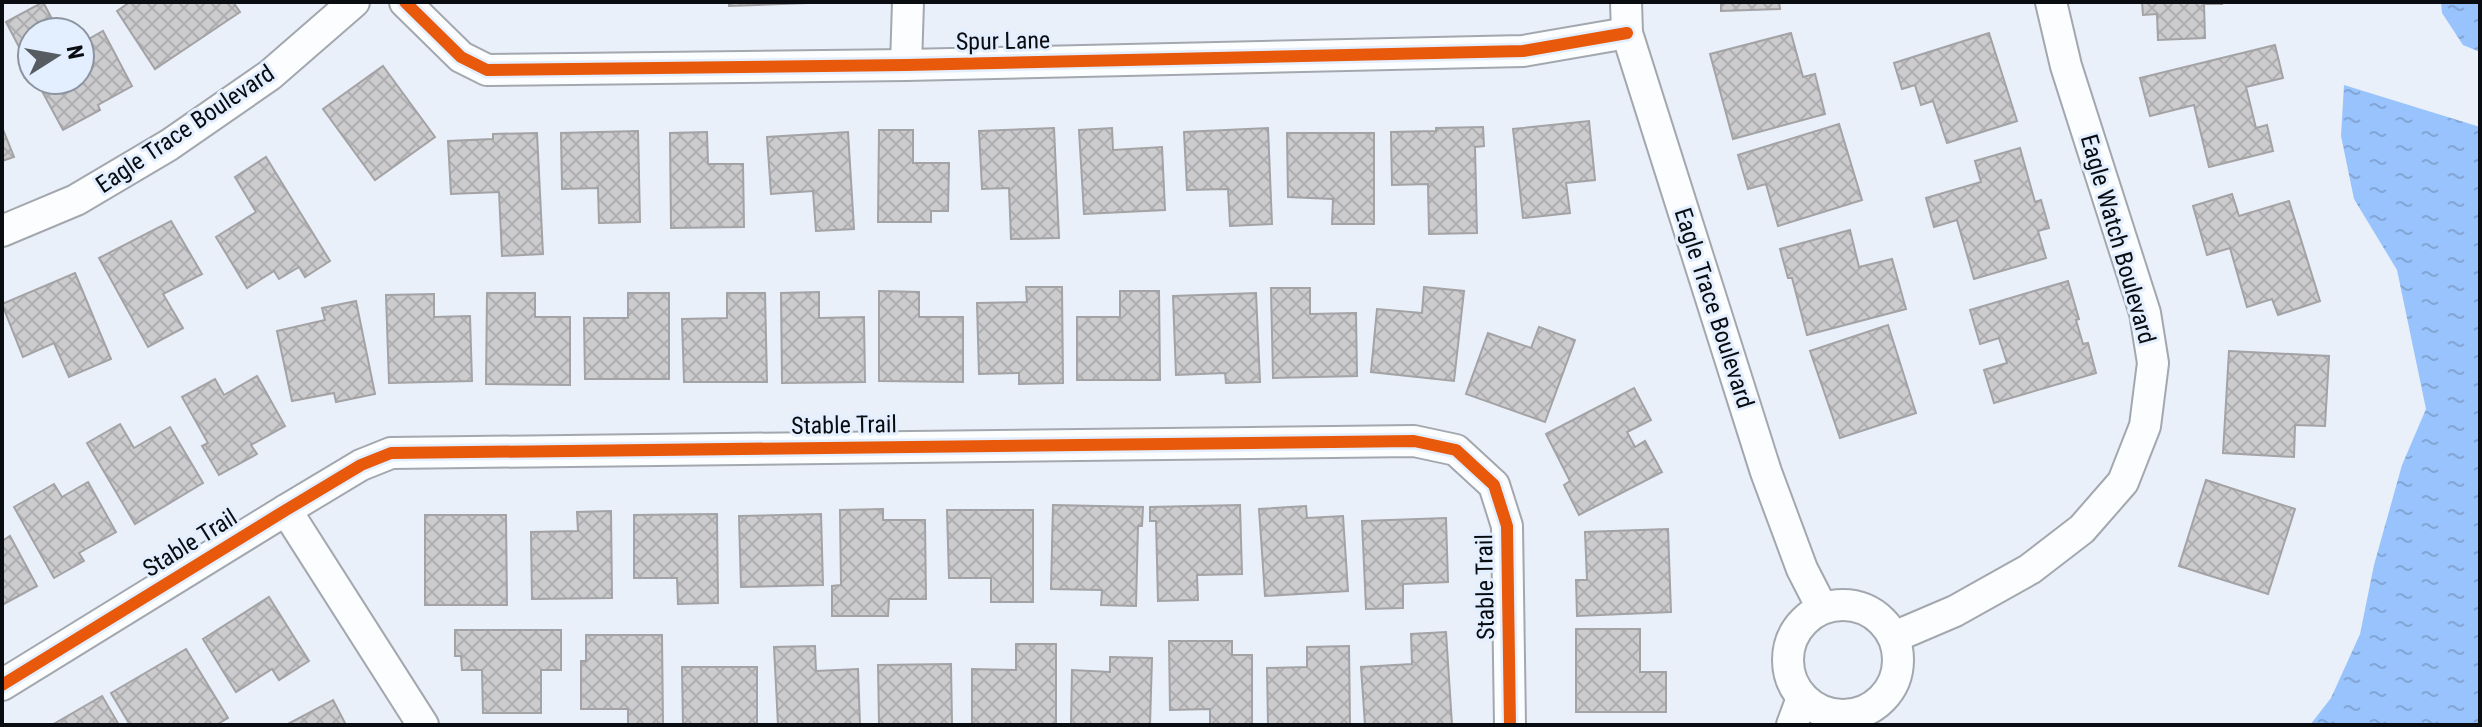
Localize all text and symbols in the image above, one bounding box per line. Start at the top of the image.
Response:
north arrow [16,16,96,96]
street label: Spur Lane [956,26,1050,56]
text: N [62,43,89,61]
street label: Eagle Trace Boulevard [91,59,279,199]
street label: Eagle Watch Boulevard [2075,131,2161,347]
street label: Eagle Trace Boulevard [1668,204,1760,412]
street label: Stable Trail [791,410,897,440]
street label: Stable Trail [138,503,242,583]
street label: Stable Trail [1470,534,1500,640]

